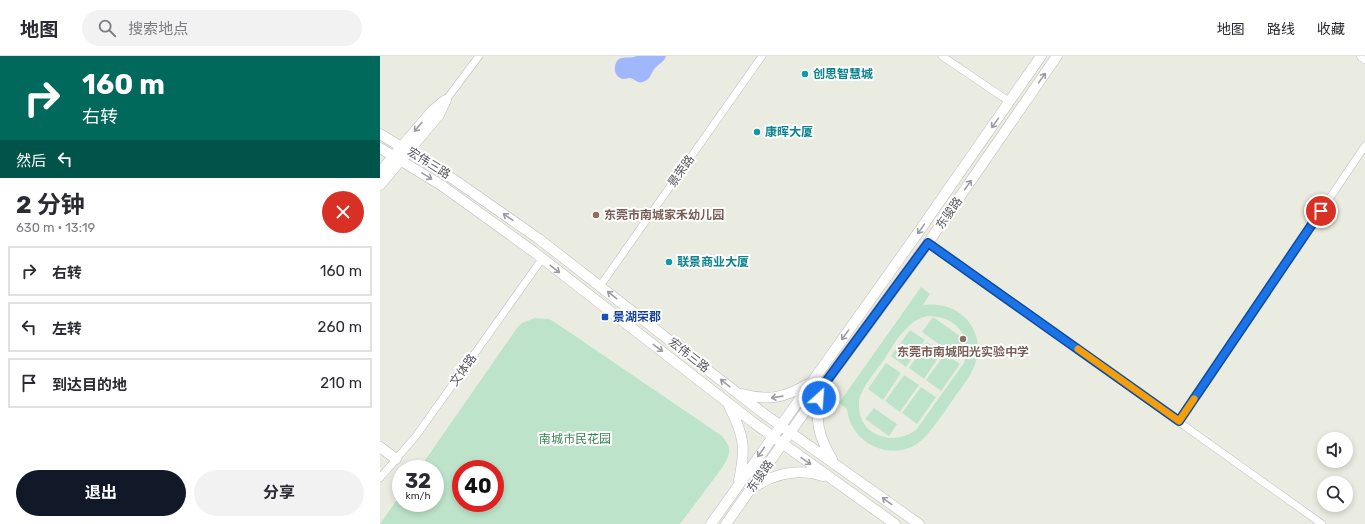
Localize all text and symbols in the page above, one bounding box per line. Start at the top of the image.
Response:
search box [82,10,362,46]
icon: search [96,17,118,39]
text: 地图 [20,18,58,41]
text: 搜索地点 [128,20,188,38]
text: 地图 [1217,21,1245,38]
text: 路线 [1267,21,1295,38]
text: 收藏 [1317,21,1345,38]
place label: 创思智慧城 [813,67,873,81]
text: 160 m [82,68,165,101]
marker: 创思智慧城 [800,69,810,79]
icon: right [16,72,68,124]
one-way arrow [1038,72,1046,83]
text: 右转 [82,106,118,128]
one-way arrow [991,117,999,128]
one-way arrow [414,122,423,133]
place label: 康晖大厦 [765,125,813,139]
marker: 康晖大厦 [752,127,762,137]
street label: 宏伟三路 [405,144,453,182]
icon: left [54,148,76,170]
text: 然后 [16,152,46,170]
street label: 景荣路 [665,152,697,190]
one-way arrow [421,173,433,181]
one-way arrow [964,179,972,190]
text: 2 分钟 [16,191,85,219]
button: close [322,191,364,233]
street label: 东骏路 [933,194,965,232]
pin [1304,194,1338,228]
icon: arrive [1310,200,1332,222]
place label: 东莞市南城家禾幼儿园 [604,208,724,222]
marker: 东莞市南城家禾幼儿园 [591,210,601,220]
one-way arrow [502,213,513,221]
text: 630 m · 13:19 [16,220,95,235]
one-way arrow [916,223,925,234]
place label: 联景商业大厦 [677,255,749,269]
marker: 联景商业大厦 [664,257,674,267]
icon: right [18,260,40,282]
text: 160 m [320,262,362,280]
text: 右转 [52,264,82,282]
one-way arrow [550,265,561,273]
one-way arrow [606,291,617,300]
place label: 景湖荣郡 [613,310,661,324]
marker: 景湖荣郡 [600,312,610,322]
icon: left [18,316,40,338]
text: 260 m [318,318,362,336]
text: 左转 [52,320,82,338]
one-way arrow [841,329,849,340]
marker: 东莞市南城阳光实验中学 [958,334,968,344]
street label: 宏伟三路 [666,335,712,375]
one-way arrow [652,344,663,352]
place label: 东莞市南城阳光实验中学 [897,345,1029,359]
street label: 文体路 [447,351,479,389]
icon: arrive [18,372,40,394]
text: 210 m [320,374,362,392]
text: 到达目的地 [52,376,127,394]
position arrow [798,377,840,419]
one-way arrow [720,379,731,388]
one-way arrow [770,393,783,401]
park label: 南城市民花园 [539,432,611,446]
map controls [1317,432,1353,512]
button: sound [1317,432,1353,468]
one-way arrow [757,446,766,457]
street label: 东骏路 [744,457,776,495]
one-way arrow [800,457,811,465]
speed limit sign: 40 [452,460,504,512]
text: 32 [405,469,431,493]
button: 退出 [16,470,186,516]
button: 分享 [194,470,364,516]
button: search [1317,476,1353,512]
text: km/h [406,490,430,502]
one-way arrow [882,497,893,505]

